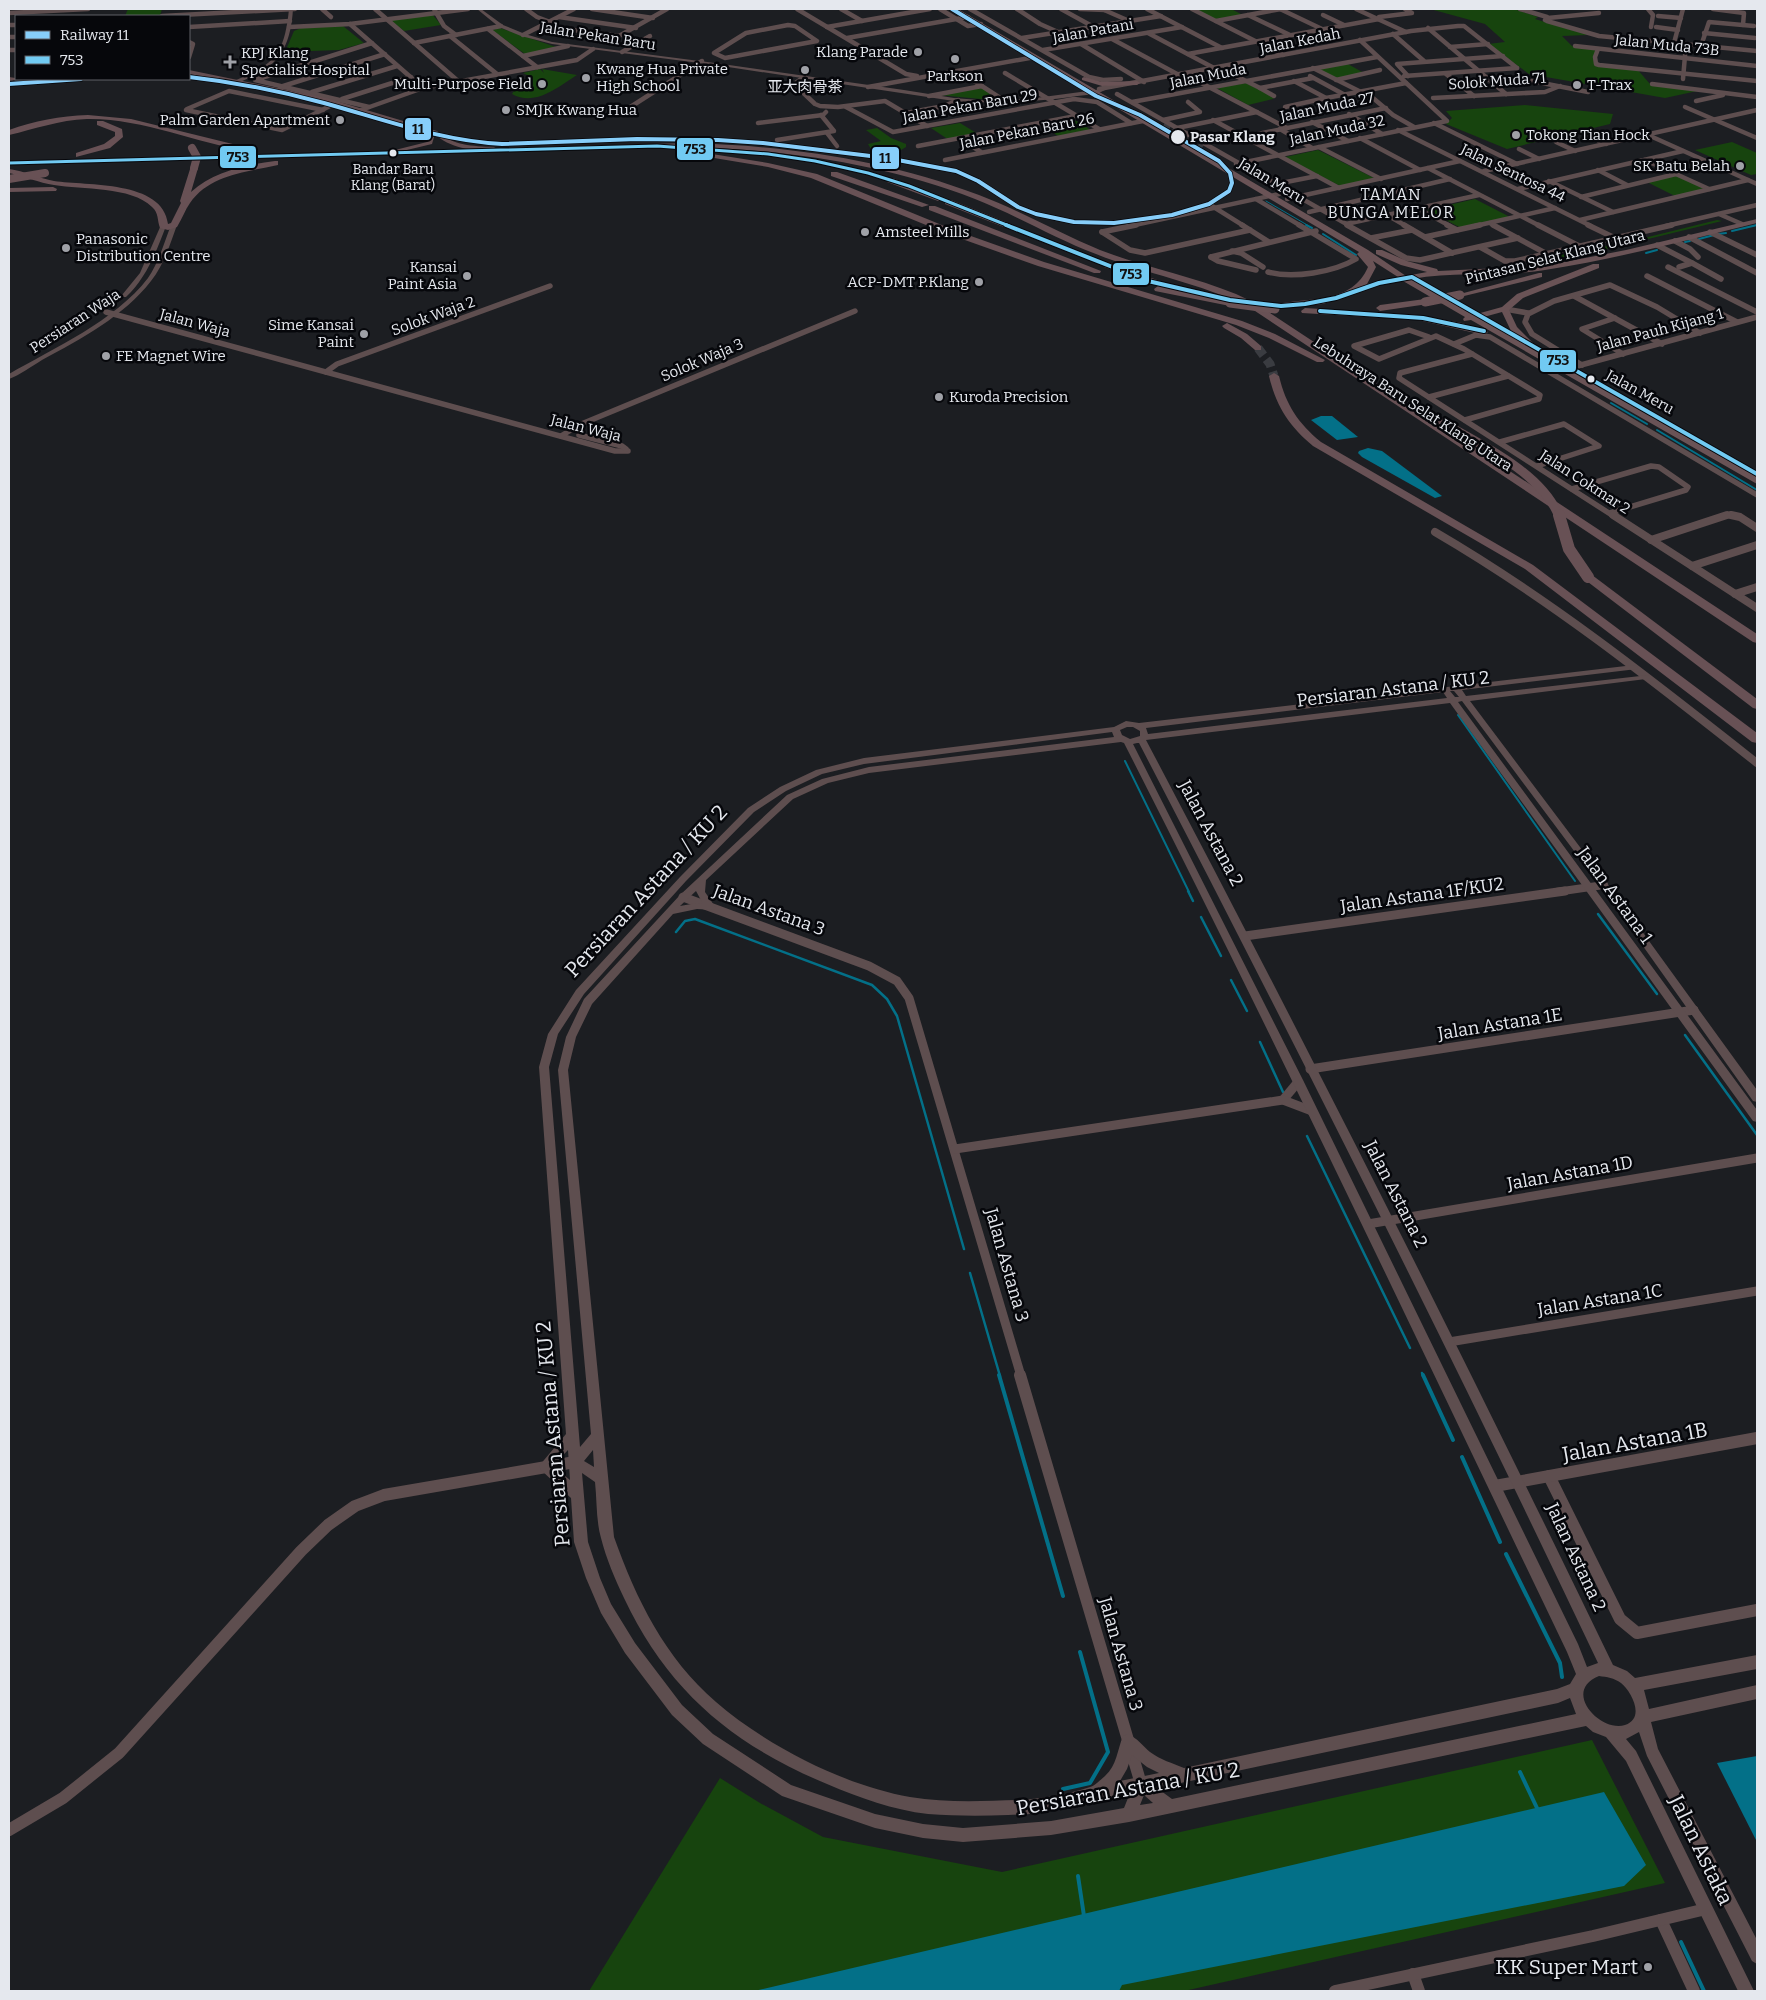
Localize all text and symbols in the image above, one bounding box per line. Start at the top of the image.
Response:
legend [15,15,190,80]
street label: Jalan Patani [1050,15,1135,47]
street label: Jalan Pekan Baru [538,18,657,54]
street label: Jalan Kedah [1257,24,1343,58]
text: Railway 11 [60,26,129,44]
street label: Jalan Muda 73B [1613,30,1720,59]
place label: Klang Parade [816,43,908,61]
place label: KPJ Klang Specialist Hospital [241,44,370,79]
marker: Klang Parade [912,46,924,58]
text: 753 [60,51,84,69]
marker: Parkson [949,53,961,65]
marker: KPJ Klang Specialist Hospital [223,55,237,69]
place label: Kwang Hua Private High School [596,60,728,95]
street label: Jalan Muda [1167,60,1248,92]
marker: 亚大肉骨茶 [799,64,811,76]
place label: Parkson [927,67,984,85]
street label: Solok Muda 71 [1447,69,1547,93]
marker: Kwang Hua Private High School [580,72,592,84]
place label: Multi-Purpose Field [394,75,532,93]
place label: T-Trax [1587,76,1633,94]
marker: Multi-Purpose Field [536,78,548,90]
place label: 亚大肉骨茶 [767,78,843,96]
marker: T-Trax [1571,79,1583,91]
street label: Jalan Pekan Baru 29 [900,85,1039,127]
street label: Jalan Muda 27 [1277,88,1376,126]
place label: SMJK Kwang Hua [516,101,637,119]
marker: SMJK Kwang Hua [500,104,512,116]
street label: Jalan Pekan Baru 26 [957,109,1096,153]
place label: Palm Garden Apartment [160,111,331,129]
street label: Jalan Muda 32 [1287,111,1386,149]
marker: Palm Garden Apartment [334,114,346,126]
line badge: 11 [404,117,432,141]
text: 11 [412,121,424,138]
place label: Tokong Tian Hock [1526,126,1650,144]
marker: Pasar Klang [1169,128,1187,146]
place label: Pasar Klang [1190,128,1275,146]
marker: Tokong Tian Hock [1510,129,1522,141]
line badge: 753 [676,137,714,161]
street label: Jalan Sentosa 44 [1457,139,1568,206]
text: 753 [684,141,706,158]
line badge: 753 [219,145,257,169]
line badge: 11 [871,146,900,170]
marker: Bandar Baru Klang (Barat) [388,148,398,158]
text: 753 [227,149,249,166]
text: 11 [879,150,891,167]
street label: Jalan Meru [1234,153,1309,208]
place label: SK Batu Belah [1633,157,1731,175]
marker: SK Batu Belah [1734,160,1746,172]
place label: Bandar Baru Klang (Barat) [351,161,435,194]
district label: TAMAN BUNGA MELOR [1328,185,1454,222]
place label: Amsteel Mills [875,223,969,241]
marker: Amsteel Mills [859,226,871,238]
street label: Pintasan Selat Klang Utara [1463,226,1647,288]
place label: Panasonic Distribution Centre [76,230,210,265]
marker: Panasonic Distribution Centre [60,242,72,254]
place label: Kansai Paint Asia [388,258,458,293]
line badge: 753 [1112,262,1150,286]
text: 753 [1120,266,1142,283]
marker: Kansai Paint Asia [461,270,473,282]
place label: ACP-DMT P.Klang [847,273,969,291]
marker: ACP-DMT P.Klang [973,276,985,288]
street label: Persiaran Waja [26,285,124,357]
street label: Solok Waja 2 [389,293,477,339]
street label: Jalan Pauh Kijang 1 [1594,304,1725,356]
street label: Jalan Waja [157,305,232,341]
place label: Sime Kansai Paint [268,316,355,351]
marker: Sime Kansai Paint [358,328,370,340]
street label: Lebuhraya Baru Selat Klang Utara [1310,333,1516,475]
street label: Solok Waja 3 [658,335,746,385]
place label: FE Magnet Wire [116,347,226,365]
line badge: 753 [1539,349,1577,373]
marker: FE Magnet Wire [100,350,112,362]
text: 753 [1547,352,1569,369]
street label: Jalan Meru [1602,366,1677,418]
unlabelled marker [1586,374,1596,384]
place label: Kuroda Precision [949,388,1069,406]
marker: Kuroda Precision [933,391,945,403]
street label: Jalan Waja [548,410,623,445]
street label: Jalan Cokmar 2 [1536,446,1634,518]
street label: Persiaran Astana / KU 2 [1295,666,1491,712]
street label: Jalan Astana 2 [1173,775,1248,890]
street label: Persiaran Astana / KU 2 [559,799,733,983]
street label: Jalan Astana 1 [1572,841,1658,948]
street label: Jalan Astana 1F/KU2 [1338,873,1505,917]
street label: Jalan Astana 3 [709,879,828,940]
street label: Jalan Astana 1E [1435,1003,1564,1045]
street label: Jalan Astana 2 [1359,1136,1432,1251]
street label: Jalan Astana 1D [1504,1151,1635,1195]
street label: Jalan Astana 3 [980,1205,1034,1325]
street label: Jalan Astana 1C [1535,1279,1664,1321]
street label: Persiaran Astana / KU 2 [530,1320,576,1548]
street label: Jalan Astana 1B [1559,1416,1710,1468]
street label: Jalan Astana 2 [1541,1498,1611,1615]
street label: Jalan Astana 3 [1094,1594,1148,1714]
street label: Persiaran Astana / KU 2 [1014,1757,1242,1821]
street label: Jalan Astaka [1663,1790,1739,1910]
place label: KK Super Mart [1495,1954,1638,1980]
marker: KK Super Mart [1642,1961,1654,1973]

